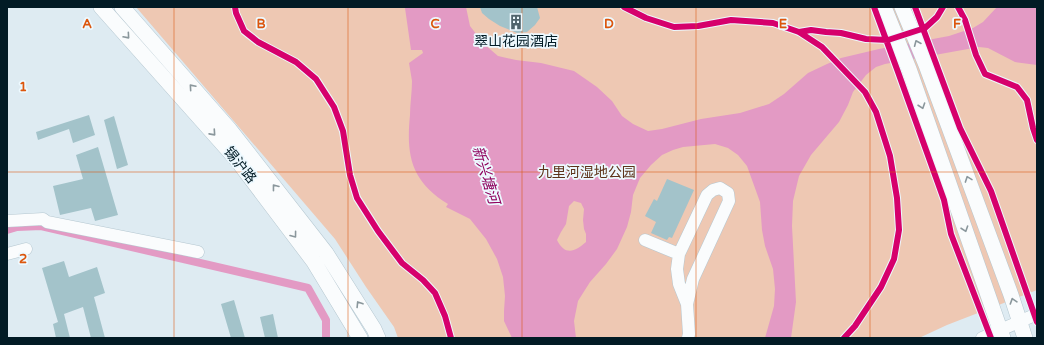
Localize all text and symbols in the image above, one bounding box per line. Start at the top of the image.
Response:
building icon: 翠山花园酒店 [507,13,525,31]
text: A [82,16,92,32]
text: B [256,16,266,32]
text: C [430,16,440,32]
text: D [604,16,614,32]
text: E [779,16,787,32]
text: F [953,16,961,32]
one-way arrow [122,31,129,39]
place label: 翠山花园酒店 [474,33,558,50]
one-way arrow [914,40,922,48]
text: 1 [19,79,27,95]
one-way arrow [190,84,197,92]
one-way arrow [917,102,926,109]
one-way arrow [208,129,215,136]
street label: 锡沪路 [220,143,260,187]
water label: 新兴塘河 [469,144,504,209]
park label: 九里河湿地公园 [538,164,636,181]
one-way arrow [964,175,972,182]
one-way arrow [273,185,280,192]
one-way arrow [960,225,968,232]
one-way arrow [289,231,296,238]
text: 2 [19,251,27,267]
one-way arrow [1009,298,1018,305]
one-way arrow [356,301,363,308]

